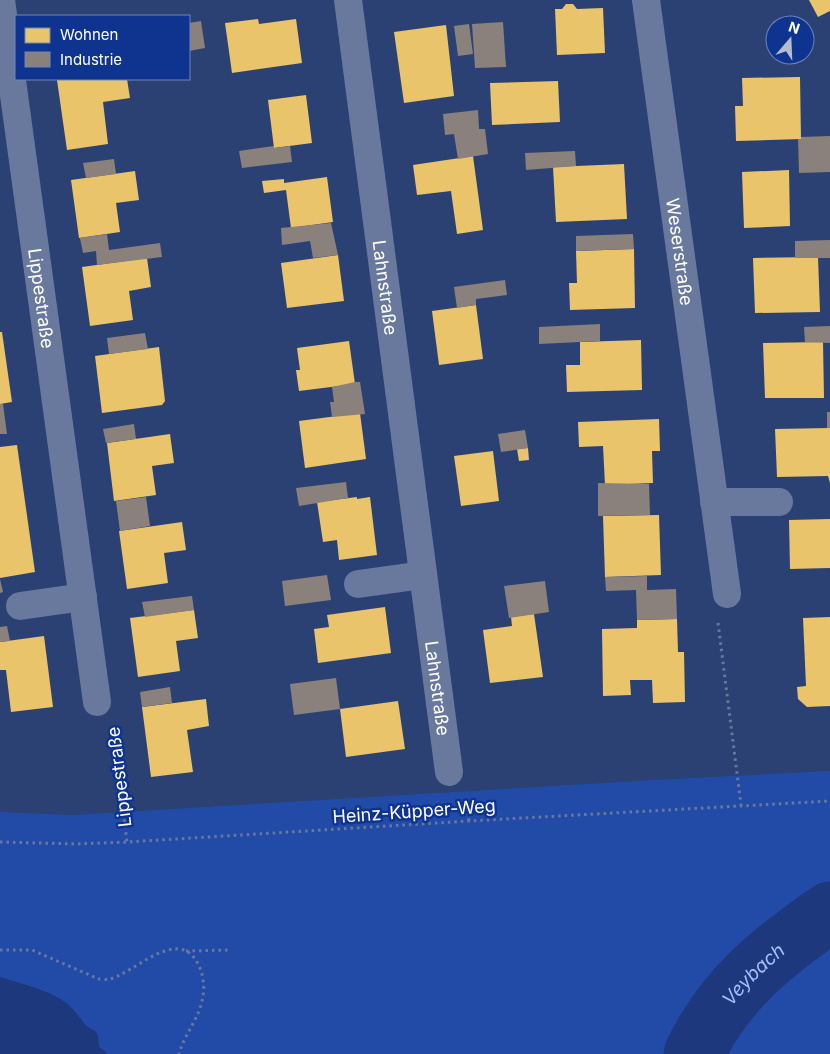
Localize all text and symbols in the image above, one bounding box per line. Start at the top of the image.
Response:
legend [15,15,190,80]
north arrow [765,15,815,65]
text: N [787,17,802,37]
text: Wohnen [60,25,118,44]
text: Industrie [60,50,122,69]
street label: Weserstraße [663,197,698,307]
street label: Lahnstraße [369,239,402,336]
street label: Lippestraße [25,247,59,350]
street label: Lahnstraße [421,639,455,737]
street label: Lippestraße [102,726,136,828]
street label: Heinz-Küpper-Weg [332,795,496,827]
water label: Veybach [717,938,789,1010]

